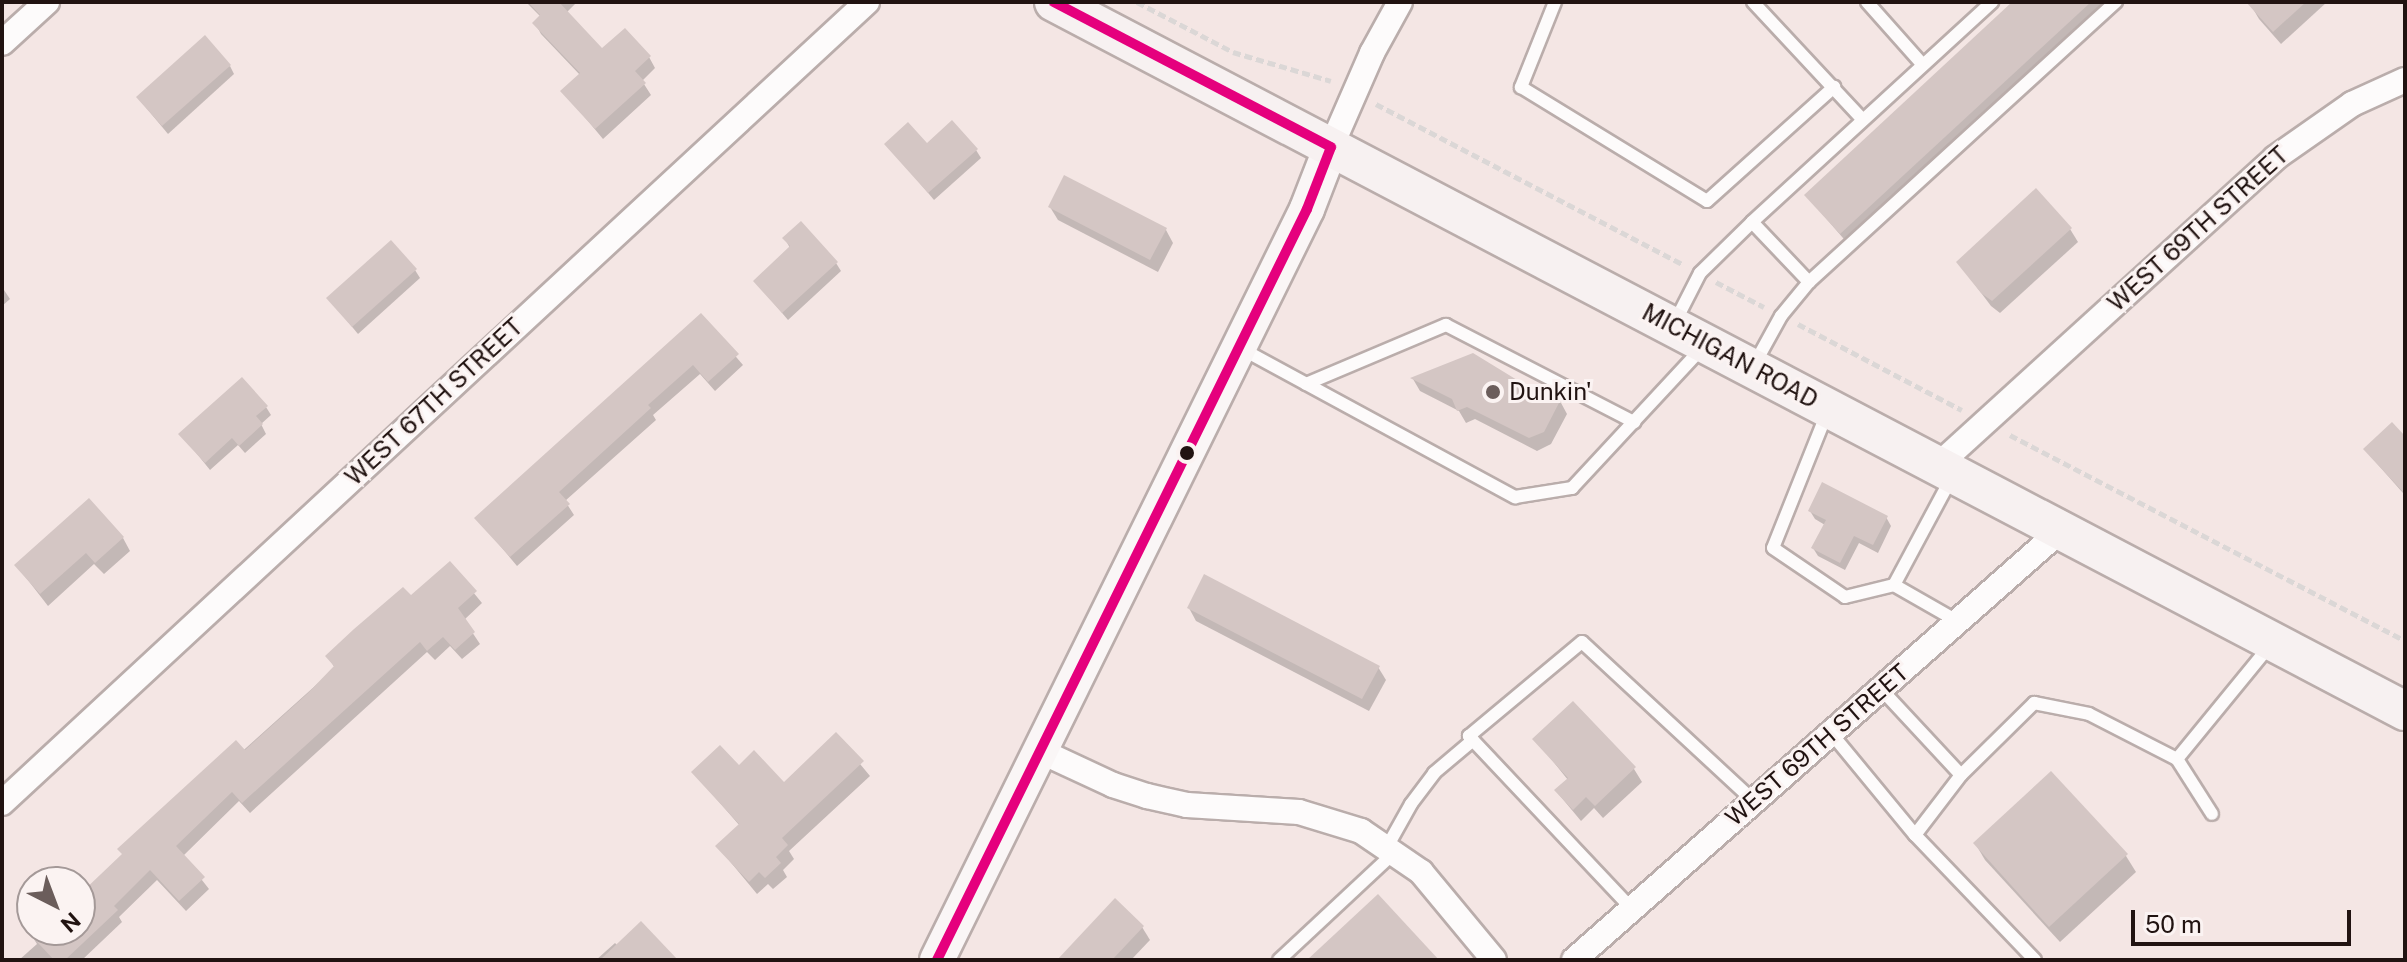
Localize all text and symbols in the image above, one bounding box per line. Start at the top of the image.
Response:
street label: WEST 69TH STREET [2102,140,2294,318]
street label: MICHIGAN ROAD [1637,298,1823,414]
street label: WEST 67TH STREET [339,312,529,492]
place label: Dunkin' [1509,378,1592,406]
marker: Dunkin' [1484,383,1502,401]
unlabelled marker [1179,445,1195,461]
street label: WEST 69TH STREET [1720,658,1914,832]
north arrow [16,866,96,946]
scale bar [2135,894,2355,944]
text: N [56,907,86,938]
text: 50 m [2145,910,2202,938]

